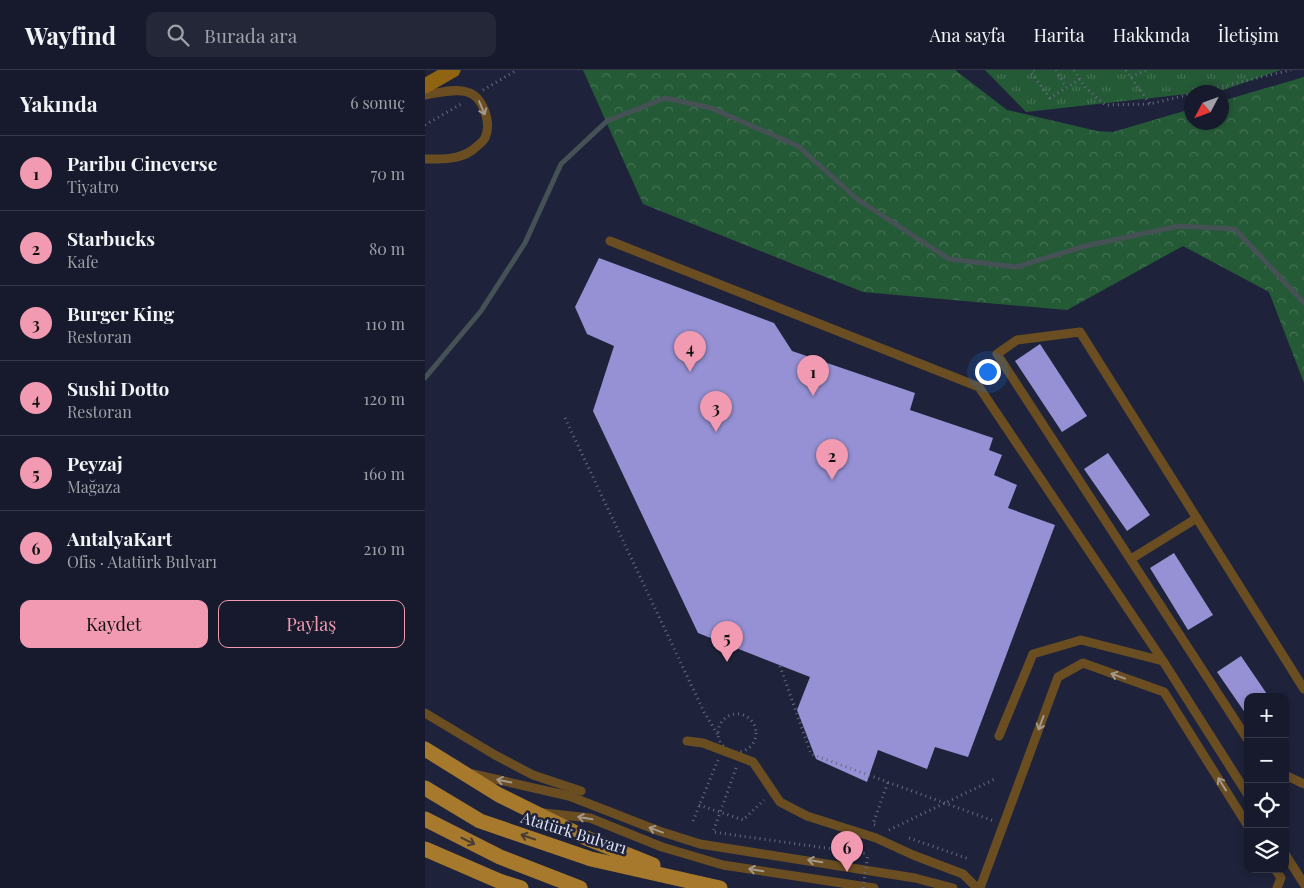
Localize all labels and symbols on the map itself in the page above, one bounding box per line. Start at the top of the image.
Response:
north arrow [1184,85,1229,130]
one-way arrow [478,100,488,115]
pin: 4 [674,331,706,372]
pin: 1 [797,355,829,396]
your location [975,359,1001,385]
pin: 3 [700,391,732,432]
pin: 2 [816,439,848,480]
pin: 5 [711,621,743,662]
one-way arrow [1111,671,1126,680]
one-way arrow [1036,715,1045,730]
one-way arrow [497,776,513,785]
one-way arrow [1216,778,1226,792]
street label: Atatürk Bulvarı [518,806,630,858]
one-way arrow [577,812,593,822]
one-way arrow [649,825,664,834]
pin: 6 [831,831,863,872]
one-way arrow [521,832,536,841]
one-way arrow [460,837,475,846]
one-way arrow [807,856,823,866]
one-way arrow [749,865,765,875]

